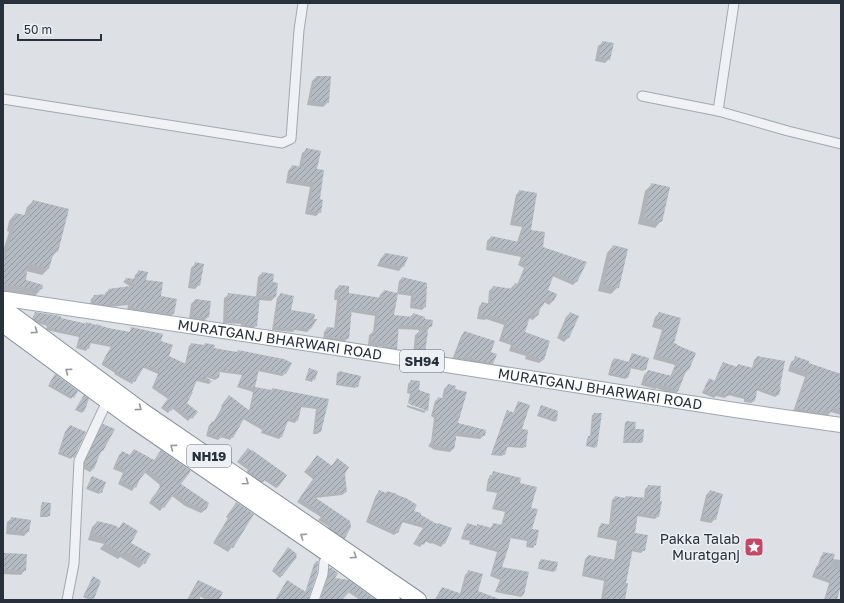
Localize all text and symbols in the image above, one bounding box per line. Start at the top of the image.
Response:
scale bar [18,16,101,42]
text: 50 m [24,22,52,37]
street label: MURATGANJ BHARWARI ROAD [176,315,383,363]
one-way arrow [30,326,37,333]
road number: SH94 [400,350,444,372]
street label: MURATGANJ BHARWARI ROAD [497,364,704,413]
one-way arrow [65,369,72,376]
one-way arrow [135,403,142,410]
one-way arrow [171,445,178,452]
road number: NH19 [187,445,231,467]
one-way arrow [242,477,249,485]
place label: Pakka Talab Muratganj [660,530,740,563]
one-way arrow [301,534,308,541]
place icon: Pakka Talab Muratganj [743,536,765,558]
one-way arrow [349,551,356,558]

